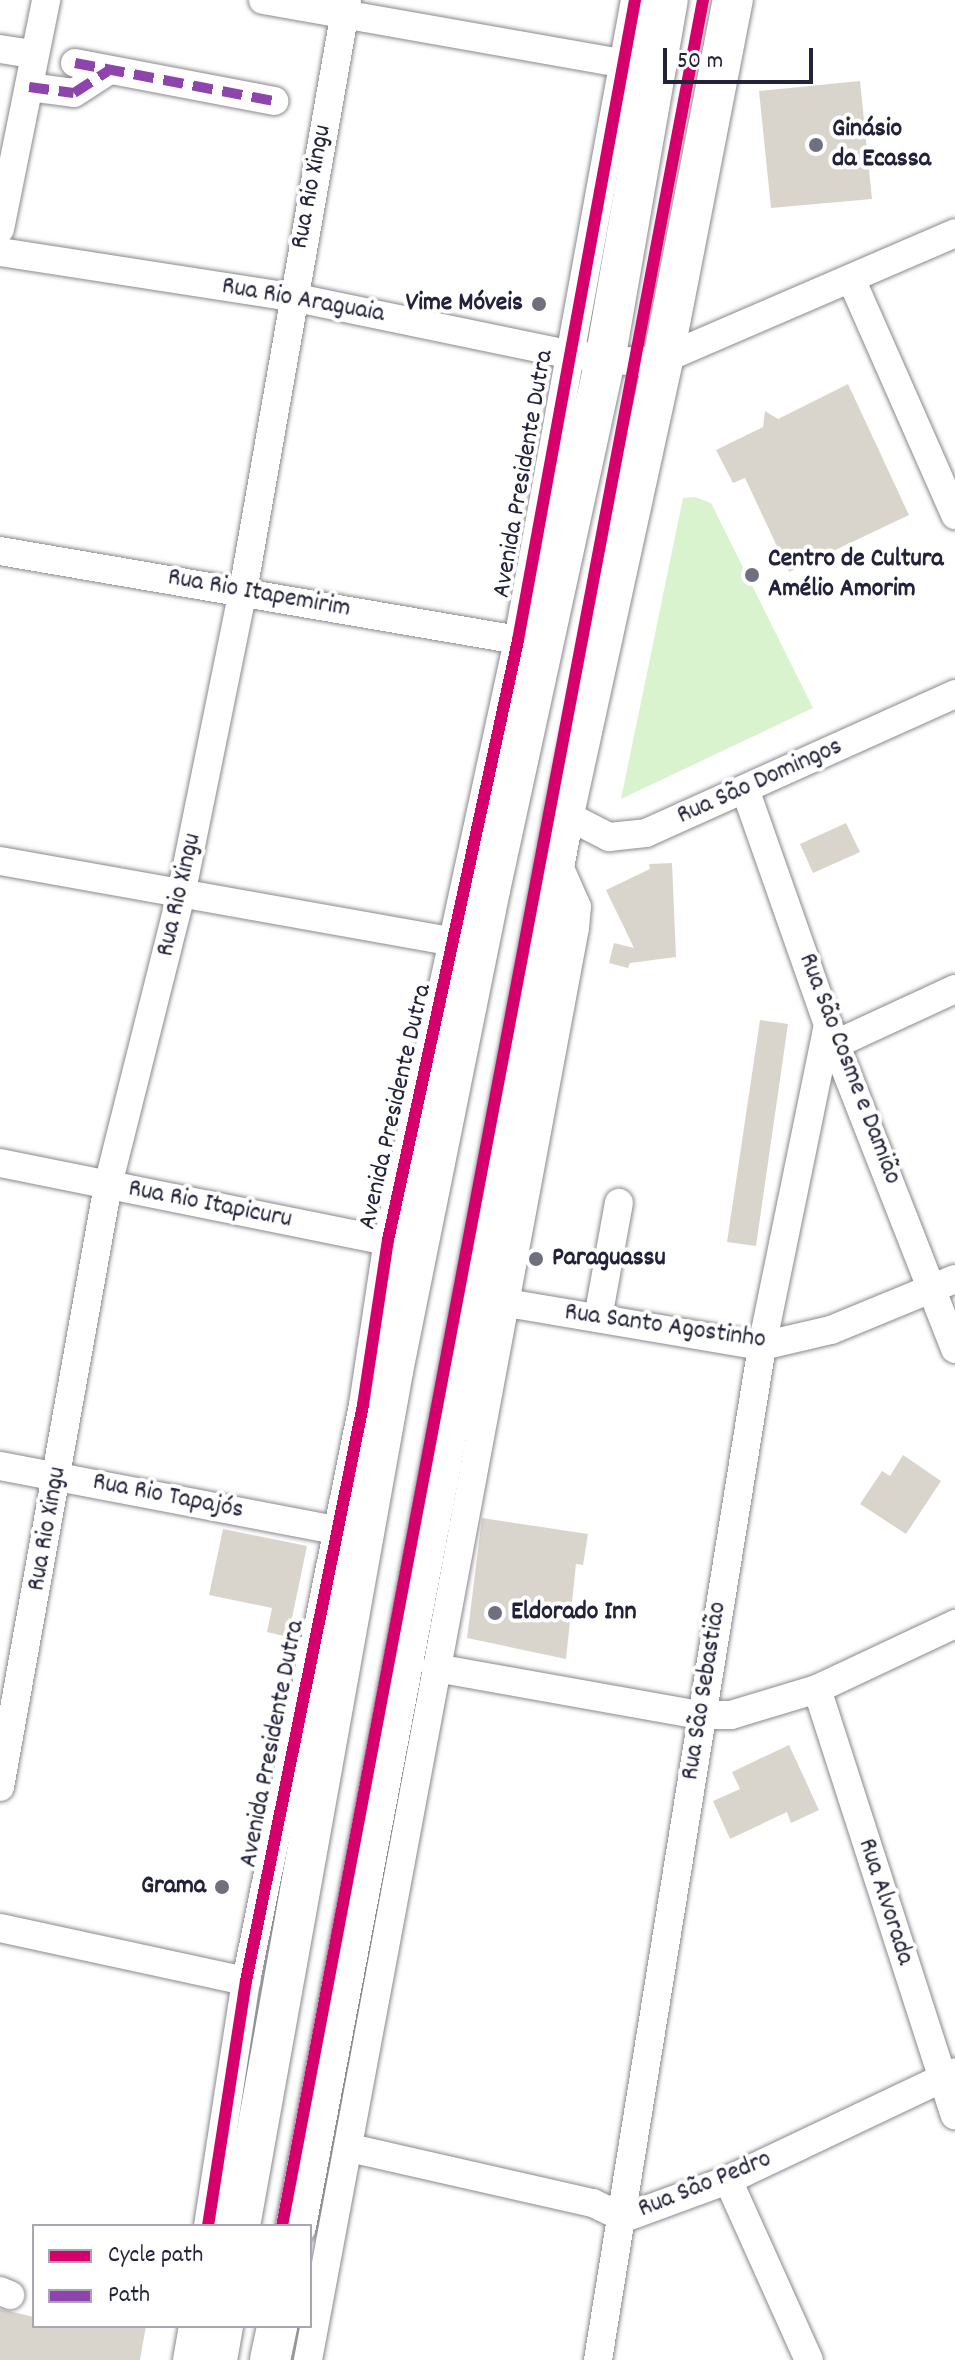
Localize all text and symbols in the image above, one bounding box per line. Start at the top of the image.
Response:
scale bar [667,32,817,82]
text: 50 m [677,45,723,79]
place label: Ginásio da Ecassa [832,114,931,176]
street label: Rua Rio Xingu [285,122,339,252]
marker: Ginásio da Ecassa [807,136,825,154]
street label: Rua Rio Araguaia [219,271,387,331]
place label: Vime Móveis [406,288,523,320]
marker: Vime Móveis [530,295,548,313]
street label: Avenida Presidente Dutra [487,348,561,600]
place label: Centro de Cultura Amélio Amorim [768,544,944,606]
street label: Rua Rio Itapemirim [165,563,353,625]
marker: Centro de Cultura Amélio Amorim [743,566,761,584]
street label: Rua São Domingos [673,732,847,832]
street label: Rua Rio Xingu [151,830,209,960]
street label: Rua São Cosme e Damião [791,949,907,1189]
street label: Avenida Presidente Dutra [353,981,439,1233]
street label: Rua Rio Itapicuru [126,1174,294,1236]
place label: Paraguassu [552,1243,666,1275]
marker: Paraguassu [527,1250,545,1268]
street label: Rua Santo Agostinho [562,1297,768,1357]
street label: Rua Rio Xingu [22,1464,74,1594]
street label: Rua Rio Tapajós [90,1467,246,1527]
place label: Eldorado Inn [511,1597,636,1629]
street label: Rua São Sebastião [675,1600,735,1782]
marker: Eldorado Inn [486,1604,504,1622]
street label: Avenida Presidente Dutra [234,1618,312,1870]
street label: Rua Alvorada [850,1835,920,1969]
place label: Grama [141,1871,206,1903]
marker: Grama [213,1878,231,1896]
street label: Rua São Pedro [634,2144,776,2226]
legend [32,2224,312,2328]
text: Cycle path [108,2239,203,2273]
text: Path [108,2279,150,2313]

